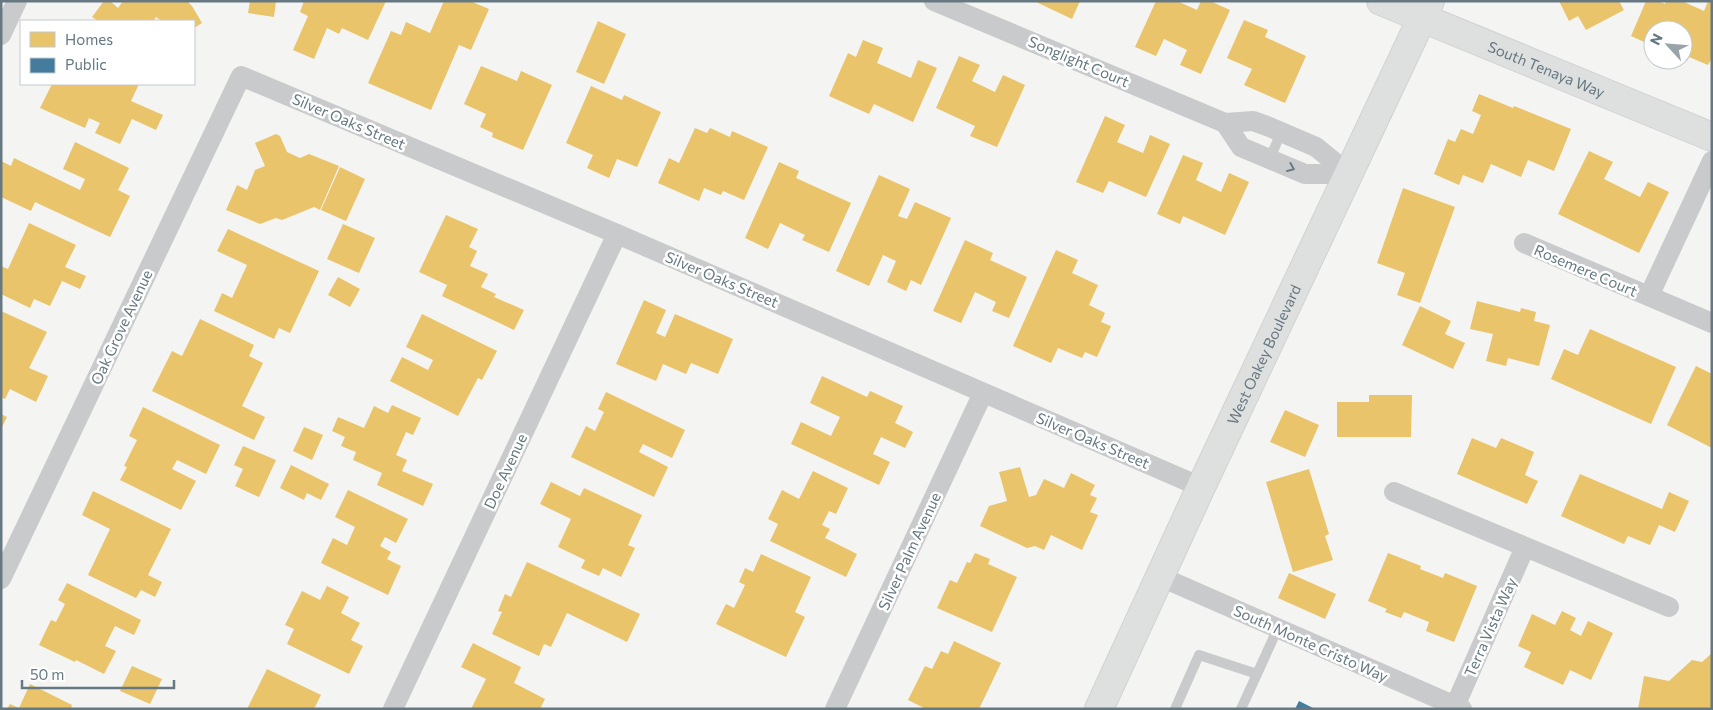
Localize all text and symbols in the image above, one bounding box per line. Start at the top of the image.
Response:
legend [20,20,195,85]
north arrow [1643,20,1693,70]
text: Homes [65,30,113,48]
text: N [1646,31,1666,48]
street label: Songlight Court [1026,32,1132,90]
street label: South Tenaya Way [1485,37,1608,101]
text: Public [65,55,107,73]
street label: Silver Oaks Street [290,89,408,153]
one-way arrow [1286,162,1295,172]
street label: Rosemere Court [1532,240,1640,300]
street label: Silver Oaks Street [663,247,781,311]
street label: Oak Grove Avenue [86,267,156,387]
street label: West Oakey Boulevard [1223,281,1304,427]
street label: Silver Oaks Street [1034,408,1152,472]
street label: Doe Avenue [480,431,530,511]
street label: Silver Palm Avenue [874,489,944,613]
street label: Terra Vista Way [1460,574,1520,679]
street label: South Monte Cristo Way [1231,601,1391,685]
scale bar [22,658,175,690]
text: 50 m [30,665,64,683]

